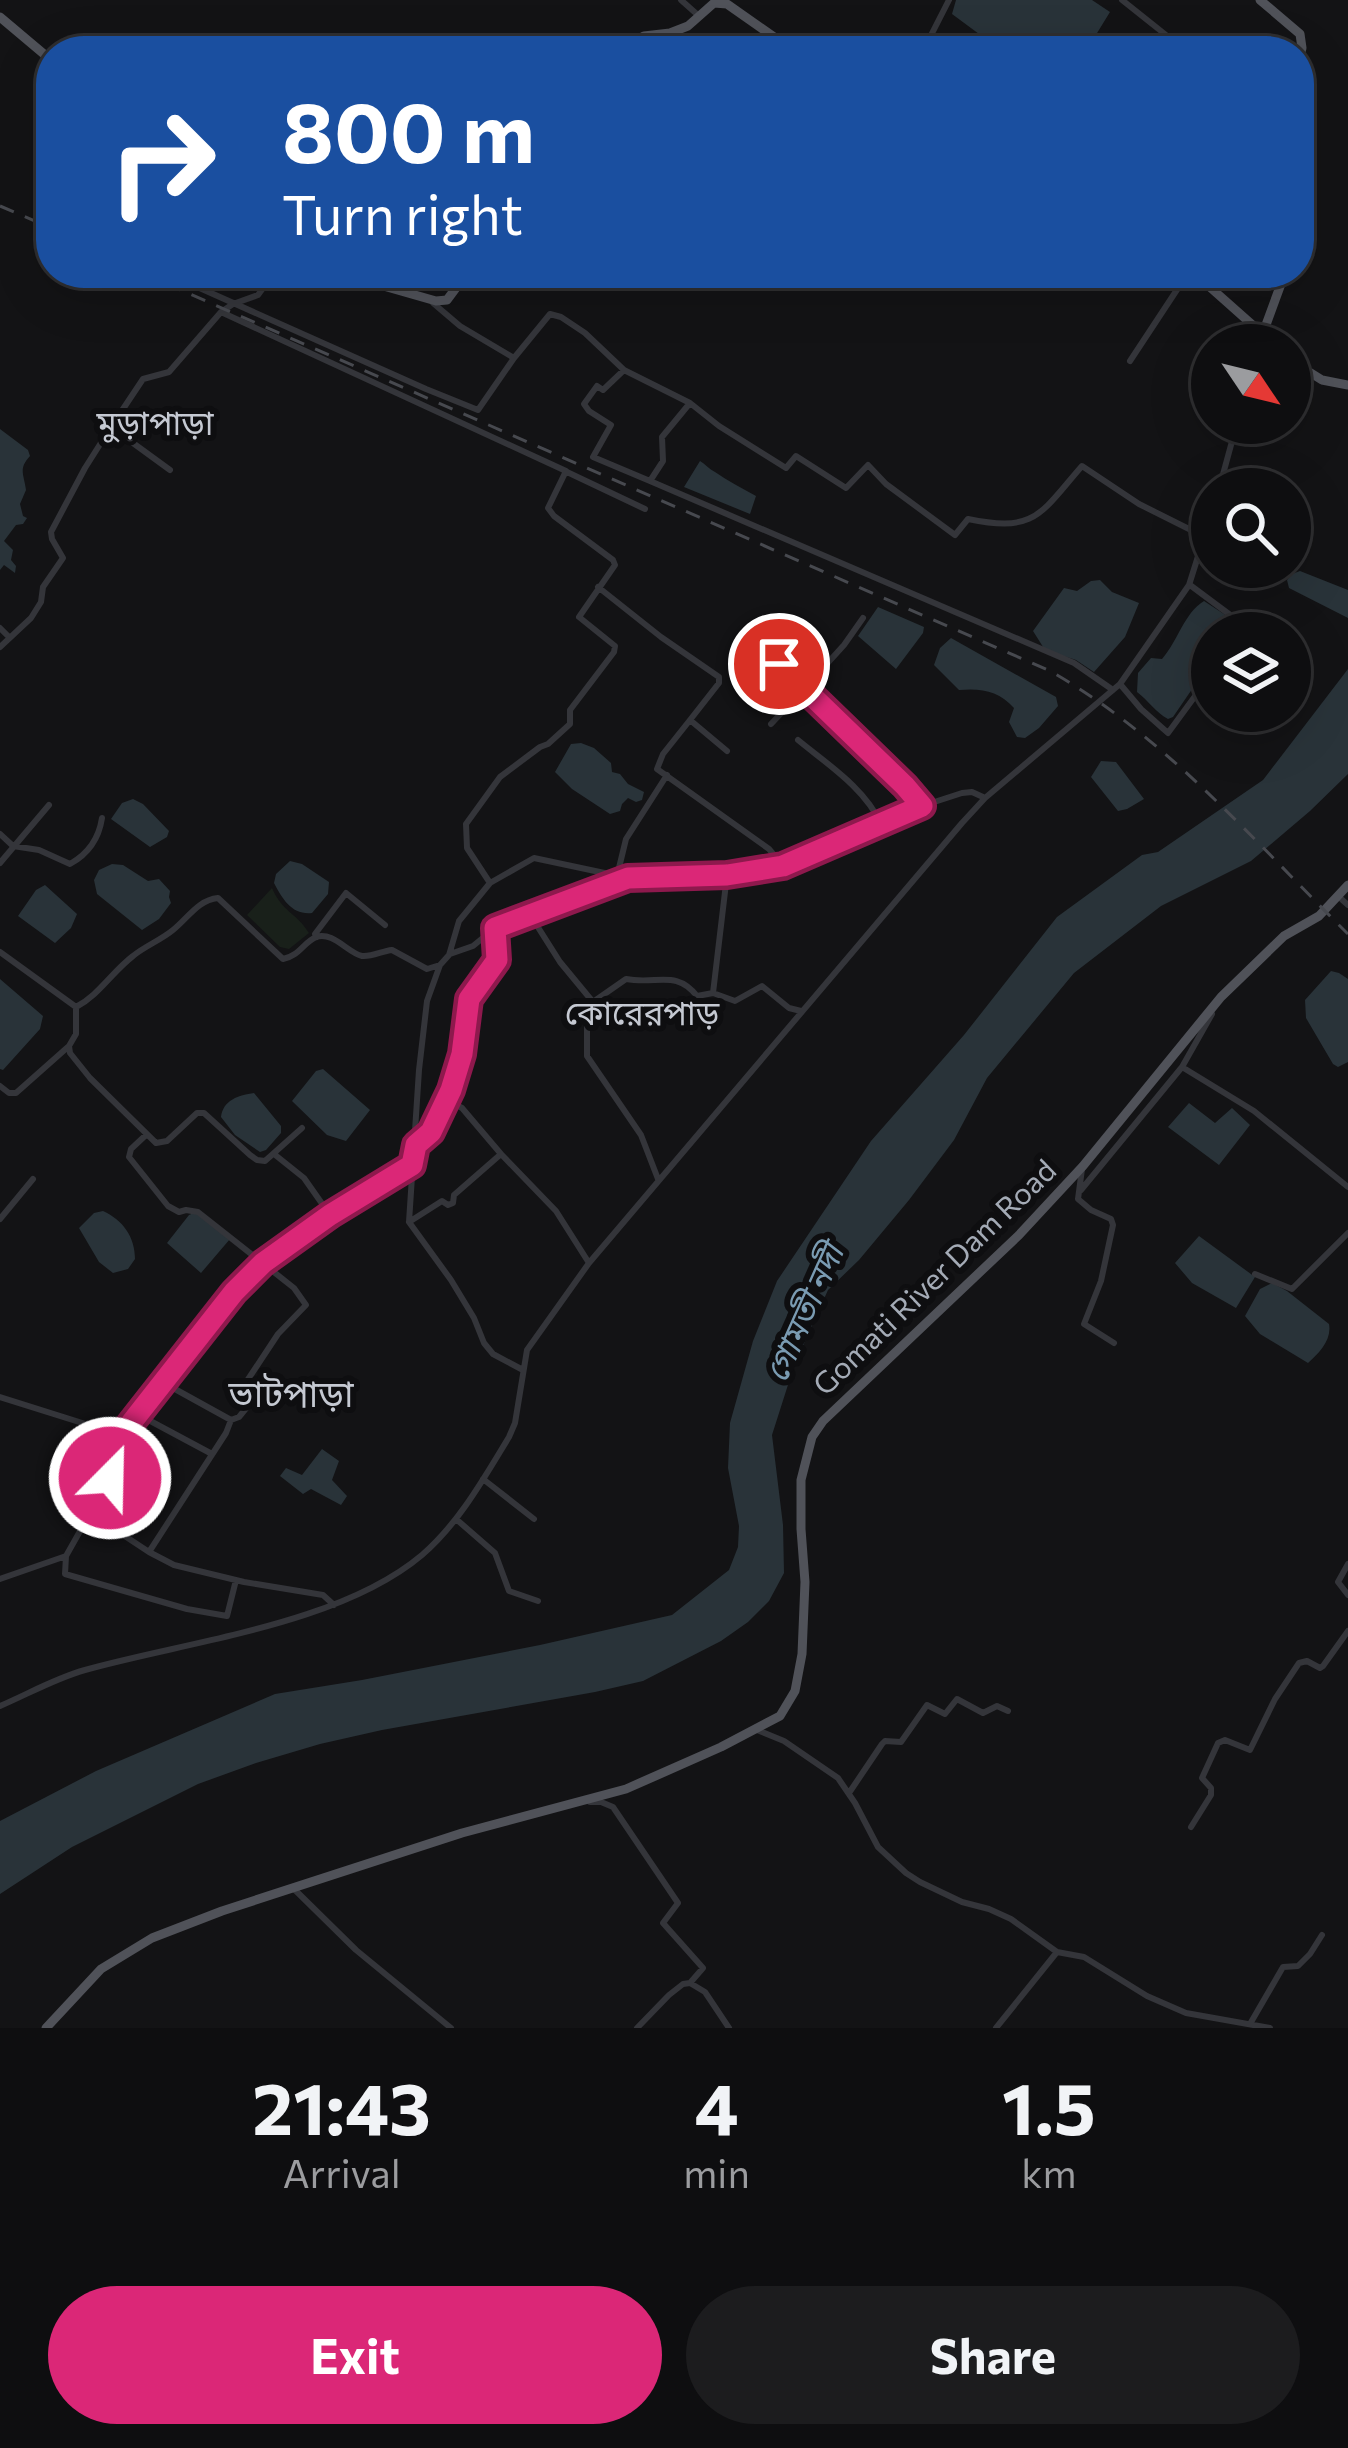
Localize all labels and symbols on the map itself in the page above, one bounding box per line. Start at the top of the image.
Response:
north arrow [1191,324,1311,444]
district label: মুড়াপাড়া [95,401,215,443]
pin [728,613,830,715]
district label: কোরেরপাড় [565,991,720,1032]
street label: Gomati River Dam Road [804,1151,1062,1402]
water label: গোমতী নদী [754,1232,854,1388]
district label: ভাটপাড়া [227,1370,354,1414]
position arrow [47,1415,173,1541]

